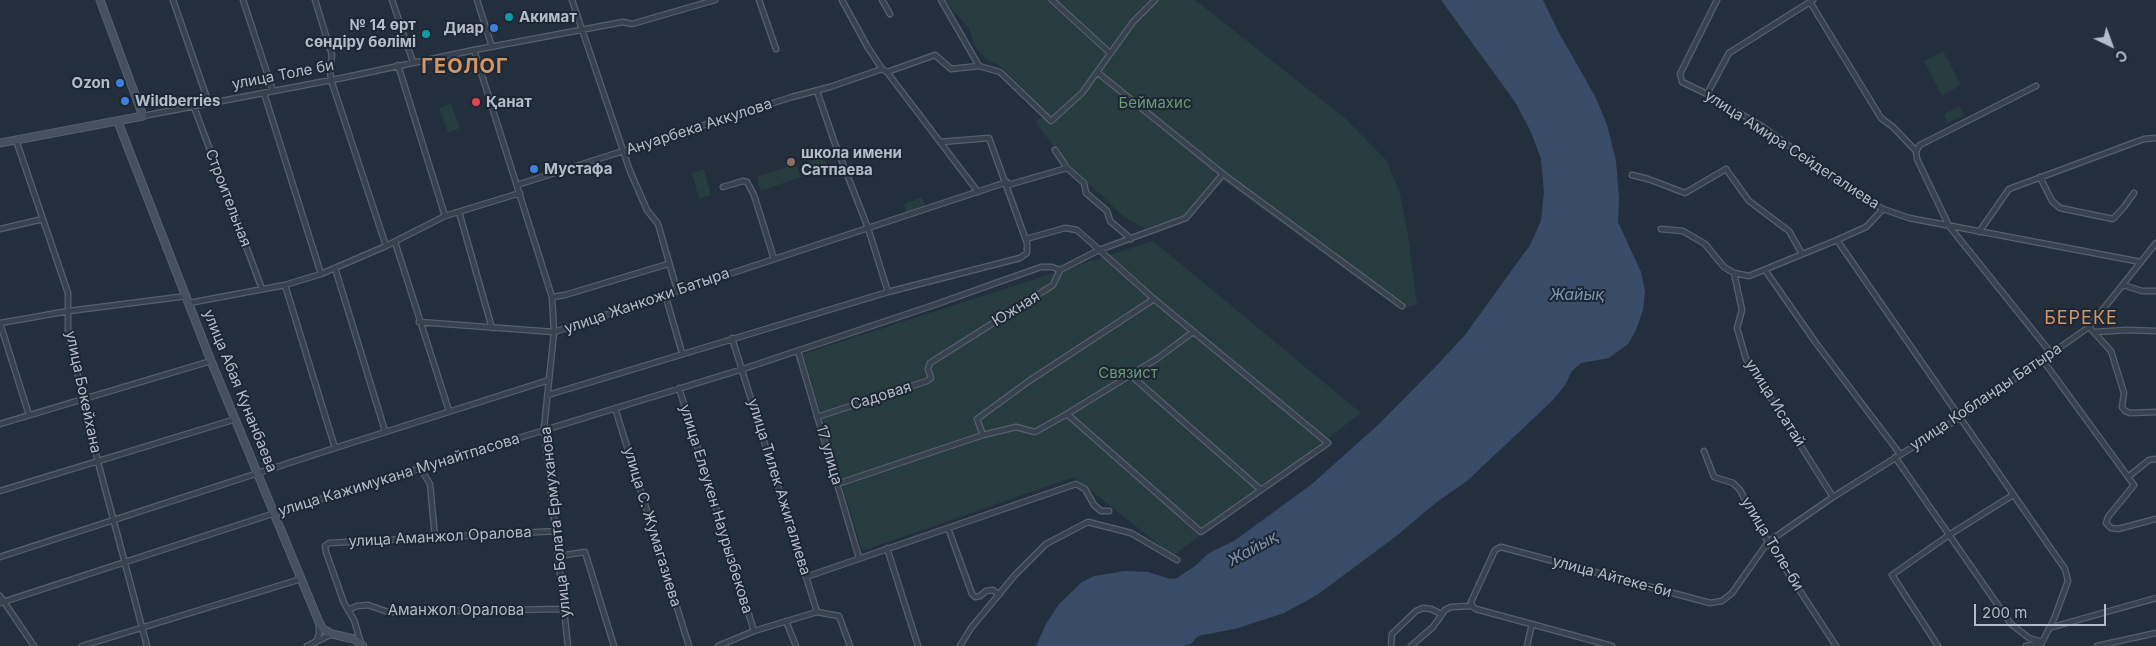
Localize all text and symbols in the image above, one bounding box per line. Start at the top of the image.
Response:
place label: Акимат [519,8,577,26]
marker: Акимат [503,11,515,23]
place label: № 14 өрт сөндіру бөлімі [305,16,416,51]
place label: Диар [443,19,484,37]
north arrow [2086,20,2136,70]
marker: Диар [488,22,500,34]
marker: № 14 өрт сөндіру бөлімі [420,28,432,40]
text: С [2112,47,2131,66]
district label: ГЕОЛОГ [421,55,509,79]
street label: улица Толе би [230,56,336,94]
place label: Ozon [72,74,110,92]
marker: Ozon [114,77,126,89]
street label: улица Амира Сейдегалиева [1701,87,1883,213]
place label: Wildberries [135,92,220,110]
place label: Қанат [486,93,532,111]
park label: Беймахис [1119,94,1191,112]
marker: Wildberries [119,95,131,107]
street label: Ануарбека Аккулова [624,95,774,159]
marker: Қанат [470,96,482,108]
place label: школа имени Сатпаева [801,144,902,179]
street label: Строительная [201,147,255,249]
marker: школа имени Сатпаева [785,156,797,168]
place label: Мустафа [544,160,613,178]
marker: Мустафа [528,163,540,175]
street label: улица Жанкожи Батыра [562,264,732,338]
water label: Жайық [1550,285,1604,305]
street label: Южная [989,287,1043,331]
street label: улица Абая Кунанбаева [199,307,281,475]
district label: БЕРЕКЕ [2043,308,2119,330]
street label: улица Бокейхана [61,329,105,455]
street label: улица Кобланды Батыра [1907,340,2065,454]
street label: улица Исатай [1741,356,1809,450]
park label: Связист [1098,364,1158,382]
street label: Садовая [848,378,914,414]
street label: улица Тилек Ажигалиева [744,397,814,577]
street label: улица Елеукен Наурызбекова [676,402,756,616]
street label: 17 улица [812,423,846,487]
street label: улица Болата Ермуханова [537,426,575,618]
street label: улица Кажимукана Мунайтпасова [276,430,522,520]
street label: улица С. Жумагазиева [619,445,685,609]
street label: улица Толе-би [1737,494,1807,594]
street label: улица Аманжол Оралова [348,523,532,551]
water label: Жайық [1224,527,1282,571]
street label: улица Айтеке-би [1550,552,1674,602]
scale bar [1976,594,2108,626]
street label: Аманжол Оралова [388,601,524,619]
text: 200 m [1982,603,2027,622]

